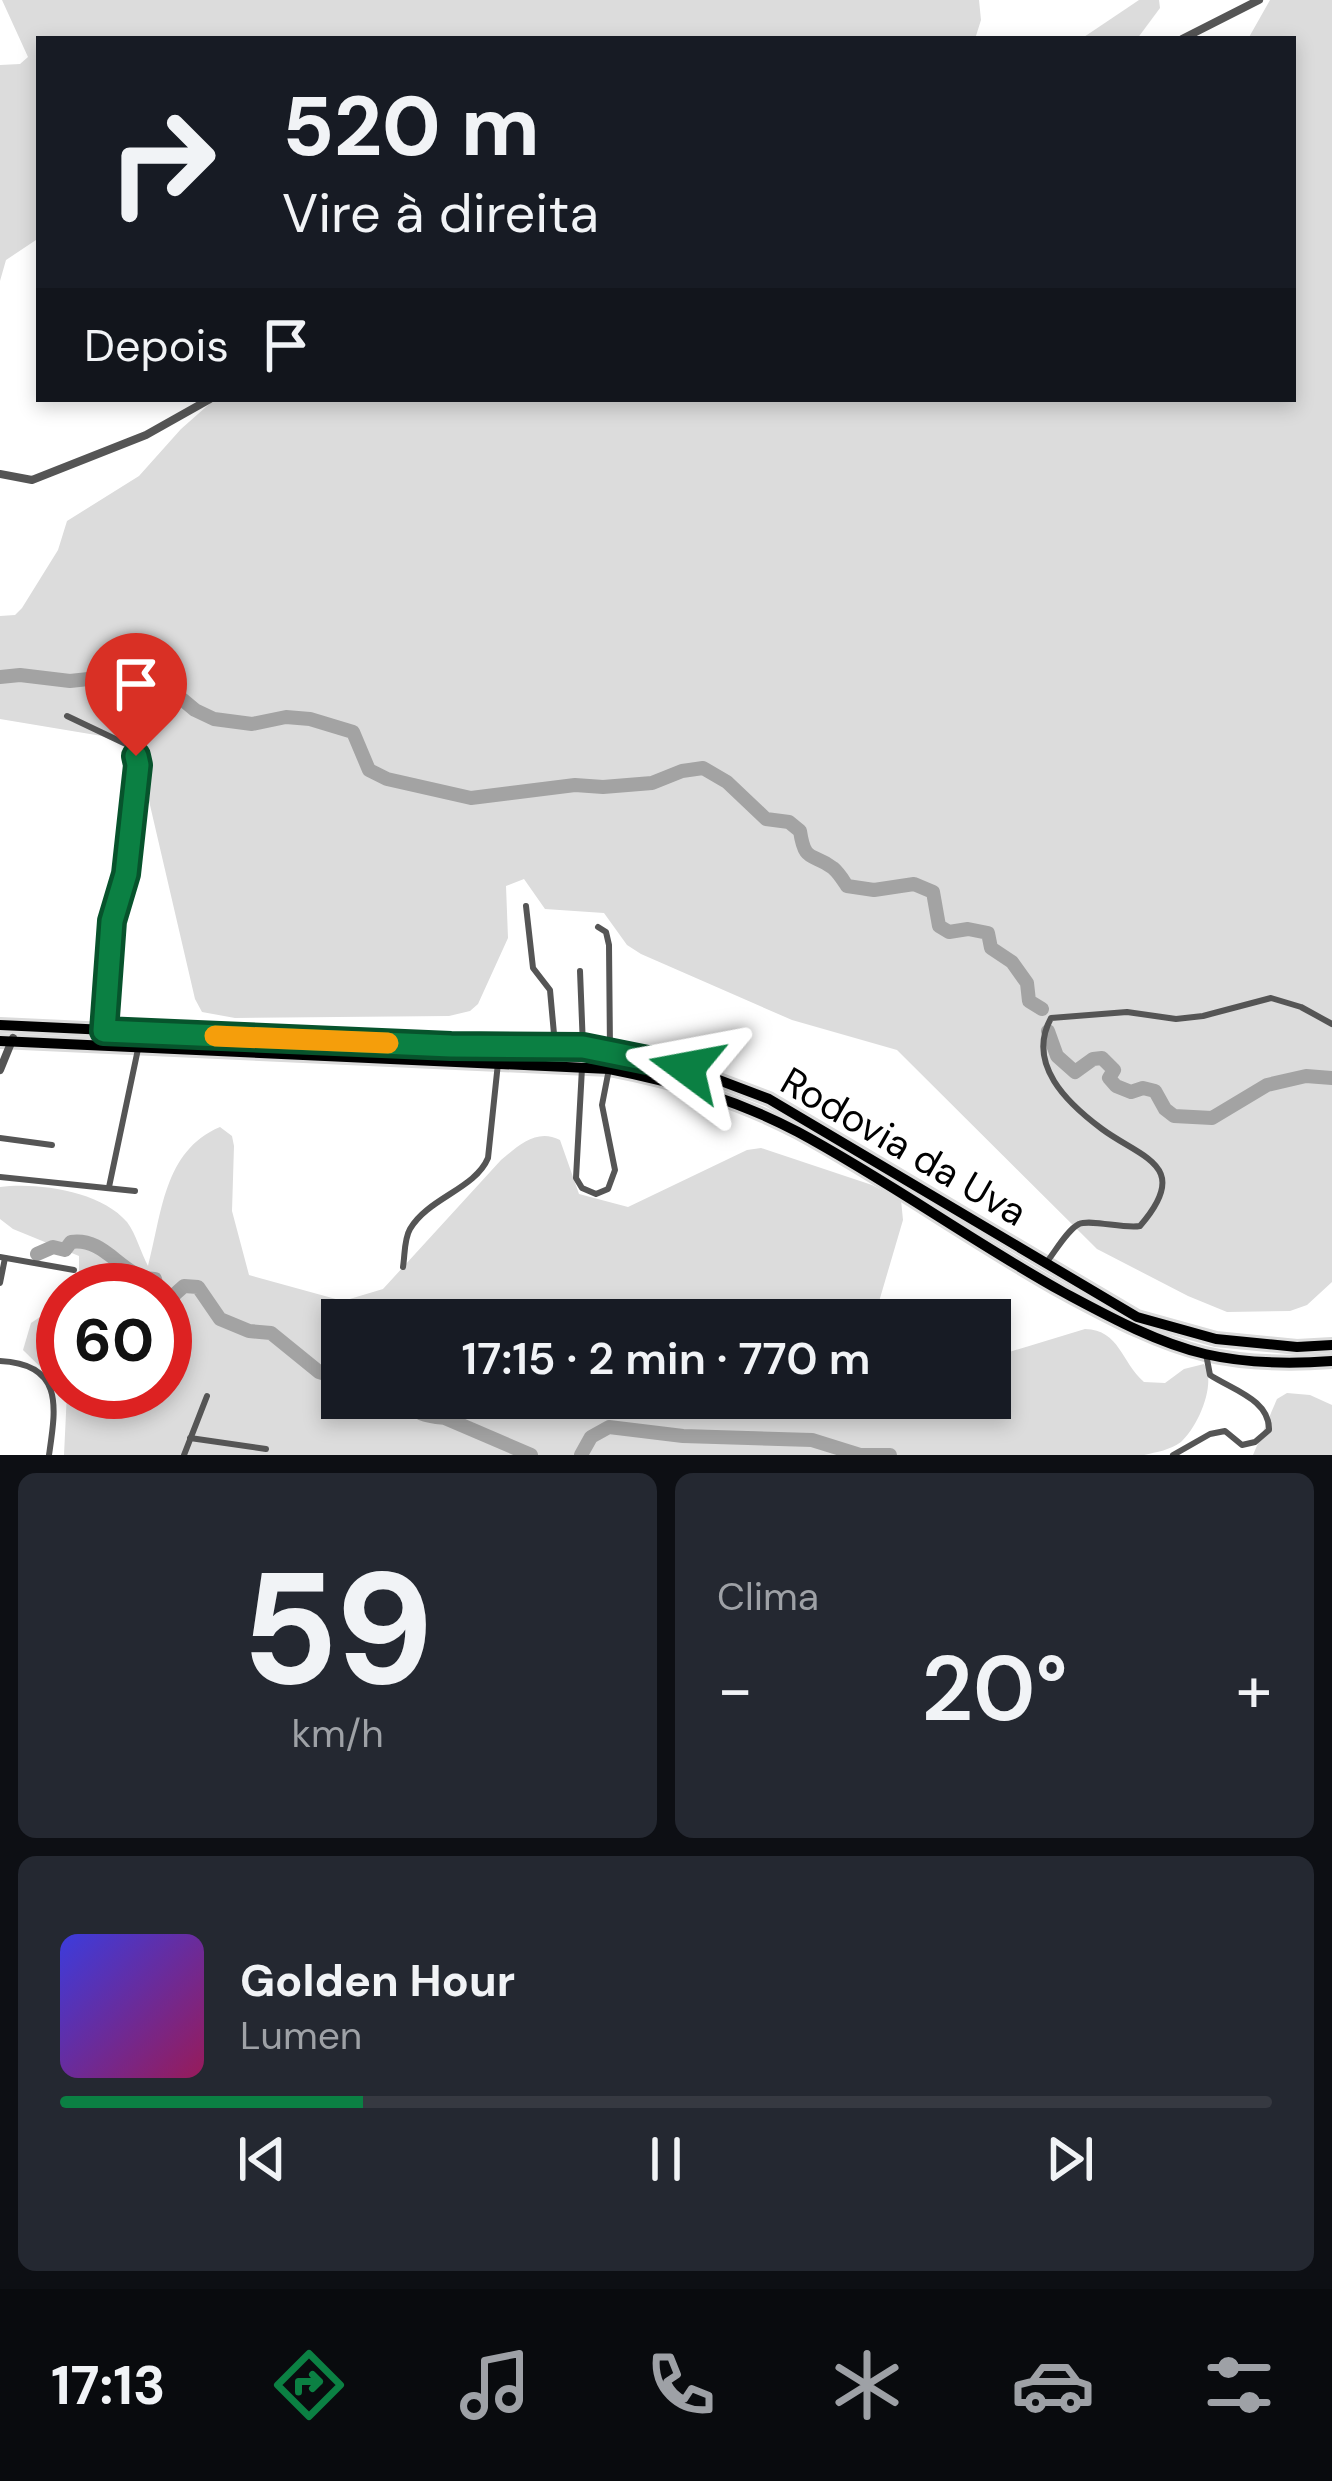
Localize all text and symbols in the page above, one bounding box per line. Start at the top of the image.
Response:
text: 520 m [282,72,540,181]
icon: right [84,84,240,240]
text: Vire à direita [282,178,599,249]
icon: arrive [253,312,319,378]
text: Depois [84,316,229,375]
pin [85,633,187,756]
icon: arrive [103,651,169,717]
position arrow [624,1005,750,1131]
street label: Rodovia da Uva [772,1055,1036,1237]
speed limit sign: 60 [36,1263,192,1419]
text: 17:15 · 2 min · 770 m [462,1329,870,1388]
text: 59 [241,1528,434,1731]
text: Clima [717,1571,819,1622]
text: 20° [921,1631,1068,1748]
text: − [717,1647,753,1732]
text: + [1236,1647,1272,1732]
text: km/h [291,1708,384,1759]
text: Golden Hour [240,1951,515,2010]
text: Lumen [240,2010,362,2061]
icon: previous [229,2126,295,2192]
icon: pause [633,2126,699,2192]
icon: next [1037,2126,1103,2192]
icon: directions [267,2343,351,2427]
icon: music [453,2343,537,2427]
icon: phone [639,2343,723,2427]
icon: climate [825,2343,909,2427]
icon: car [1011,2343,1095,2427]
icon: filters [1197,2343,1281,2427]
text: 17:13 [51,2350,166,2421]

